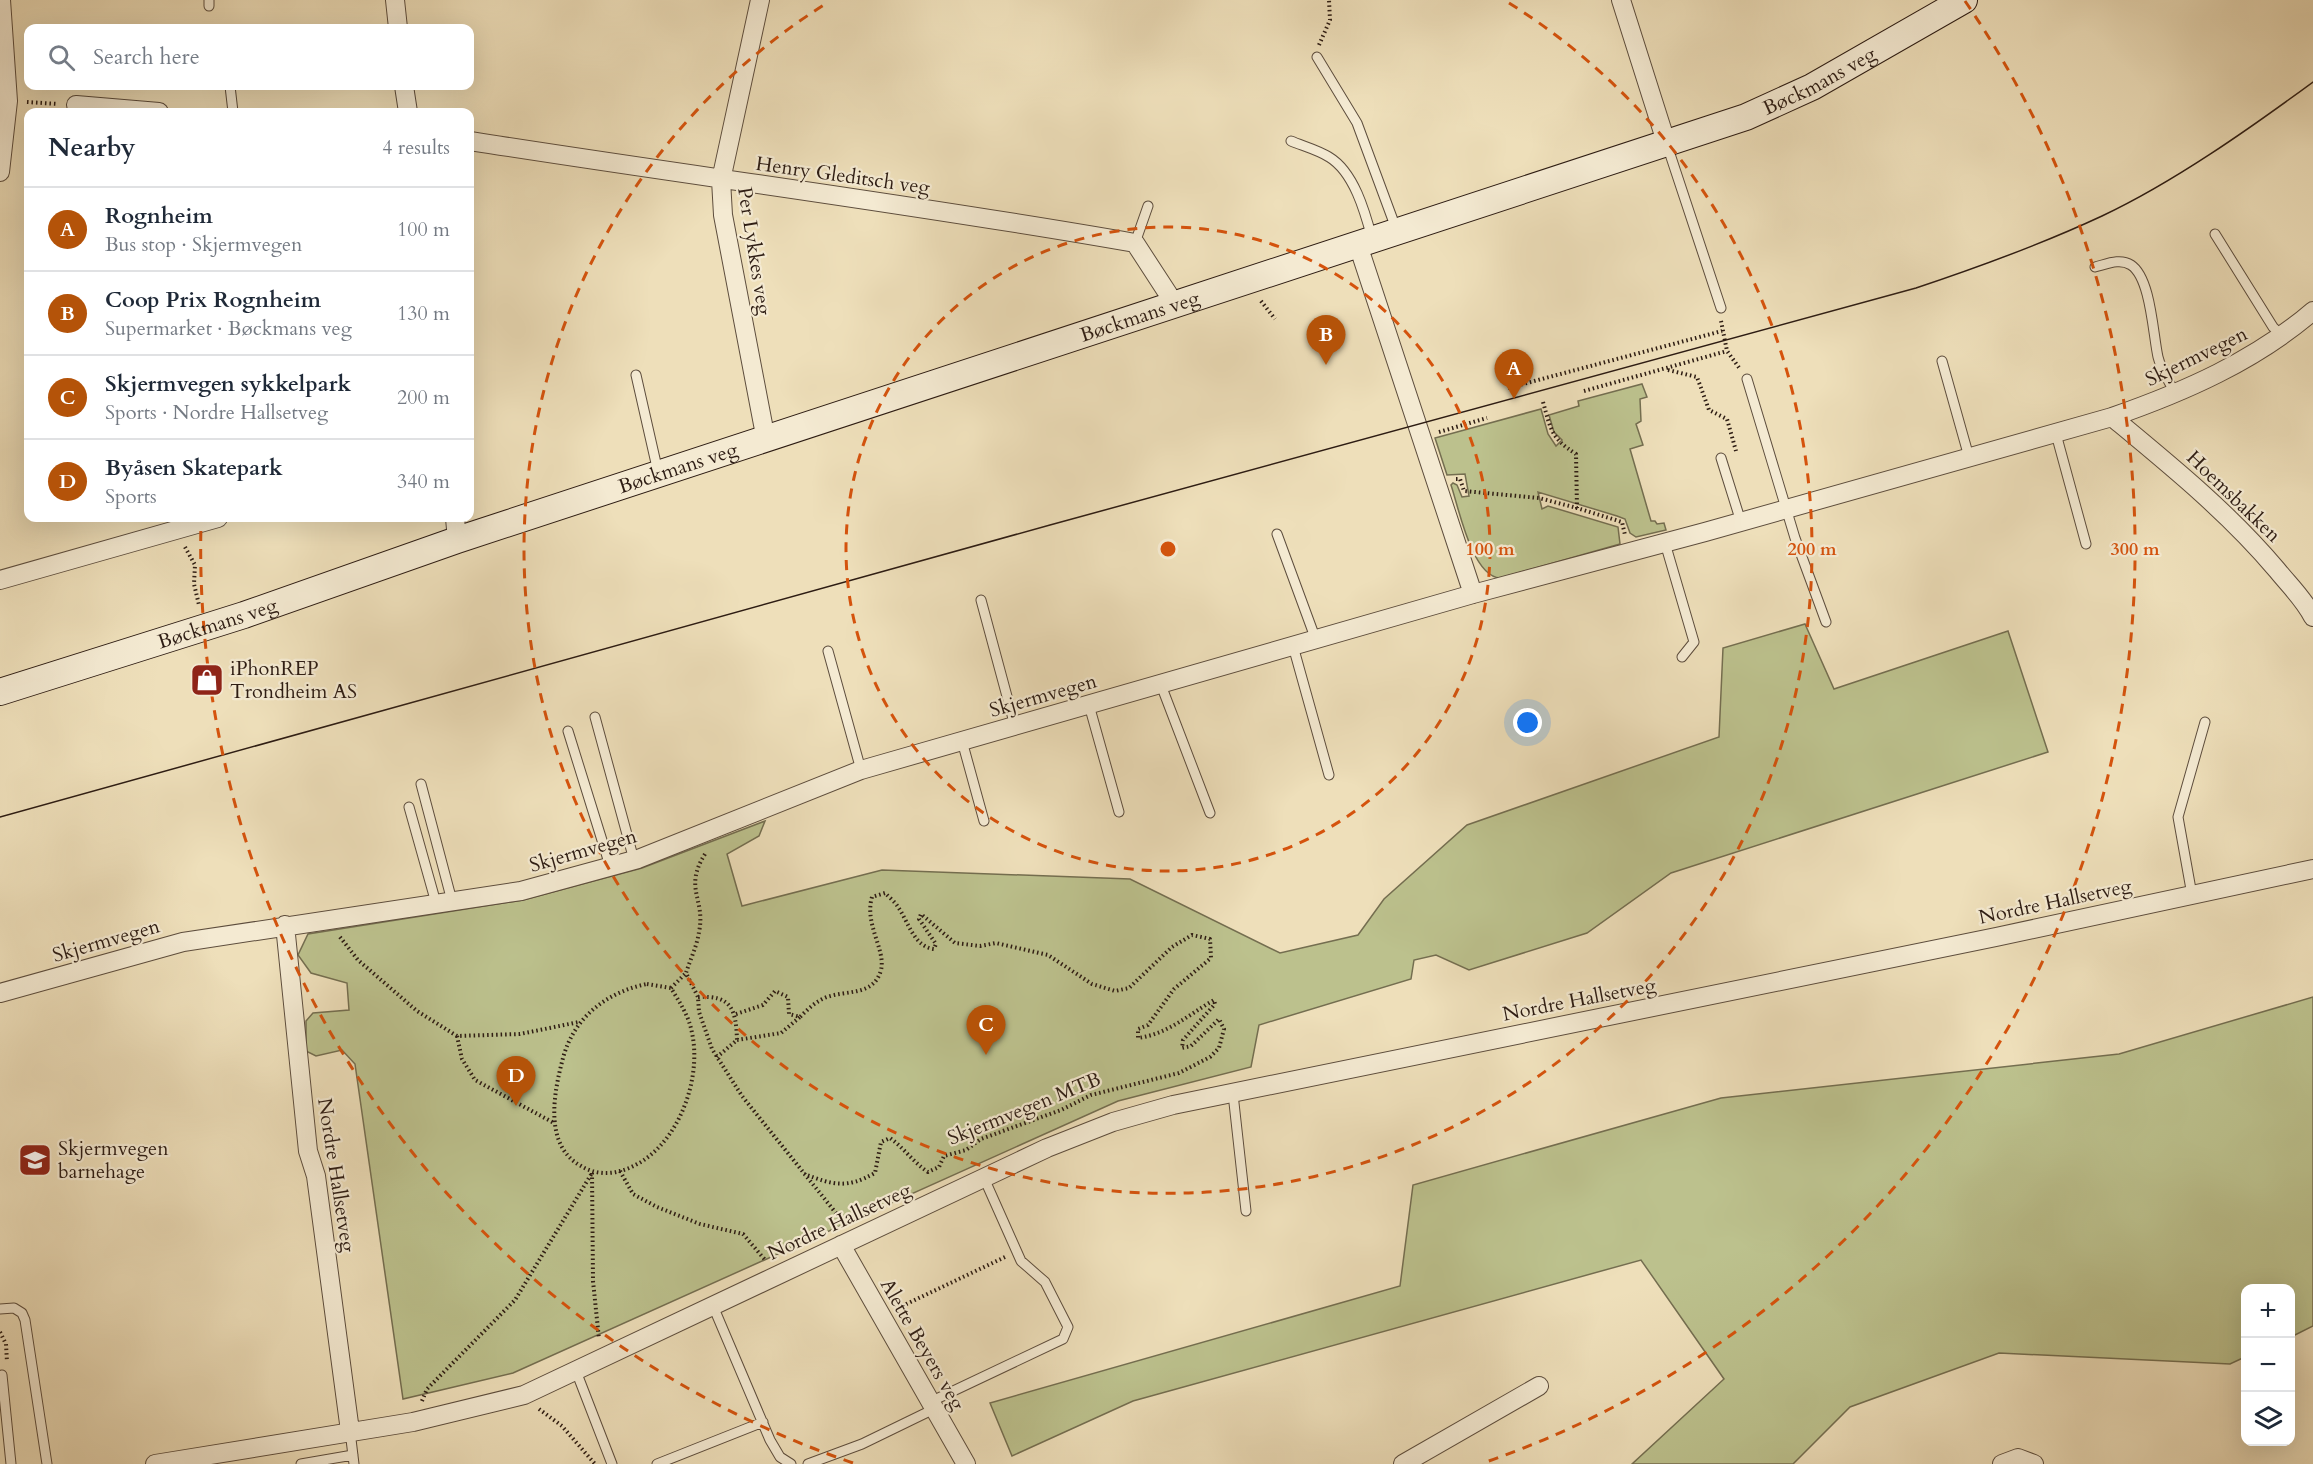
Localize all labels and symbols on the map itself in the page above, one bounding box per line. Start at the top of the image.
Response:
street label: Bøckmans veg [1758,40,1881,122]
street label: Henry Gleditsch veg [754,150,933,201]
street label: Per Lykkes veg [731,185,778,318]
street label: Bøckmans veg [1076,284,1204,349]
pin: B [1306,316,1346,365]
street label: Skjermvegen [2141,320,2252,393]
pin: A [1494,350,1534,399]
street label: Bøckmans veg [615,436,742,500]
street label: Hoemsbakken [2181,444,2287,549]
text: 100 m [1465,537,1515,562]
text: 200 m [1787,537,1837,562]
text: 300 m [2110,537,2160,562]
centre of rings [1158,539,1178,559]
street label: Bøckmans veg [154,591,282,655]
place label: iPhonREP Trondheim AS [230,655,357,705]
shop icon: iPhonREP Trondheim AS [189,662,225,698]
street label: Skjermvegen [986,667,1101,724]
your location [1513,708,1542,737]
street label: Skjermvegen [526,822,641,879]
street label: Nordre Hallsetveg [1976,872,2135,931]
street label: Skjermvegen [49,912,164,969]
street label: Nordre Hallsetveg [1500,971,1659,1028]
pin: C [966,1006,1006,1055]
pin: D [496,1056,536,1106]
street label: Skjermvegen MTB [944,1065,1105,1152]
street label: Nordre Hallsetveg [311,1096,362,1255]
place label: Skjermvegen barnehage [58,1135,169,1185]
school or university icon: Skjermvegen barnehage [17,1142,53,1178]
street label: Nordre Hallsetveg [763,1176,916,1267]
street label: Alette Beyers veg [874,1274,972,1416]

